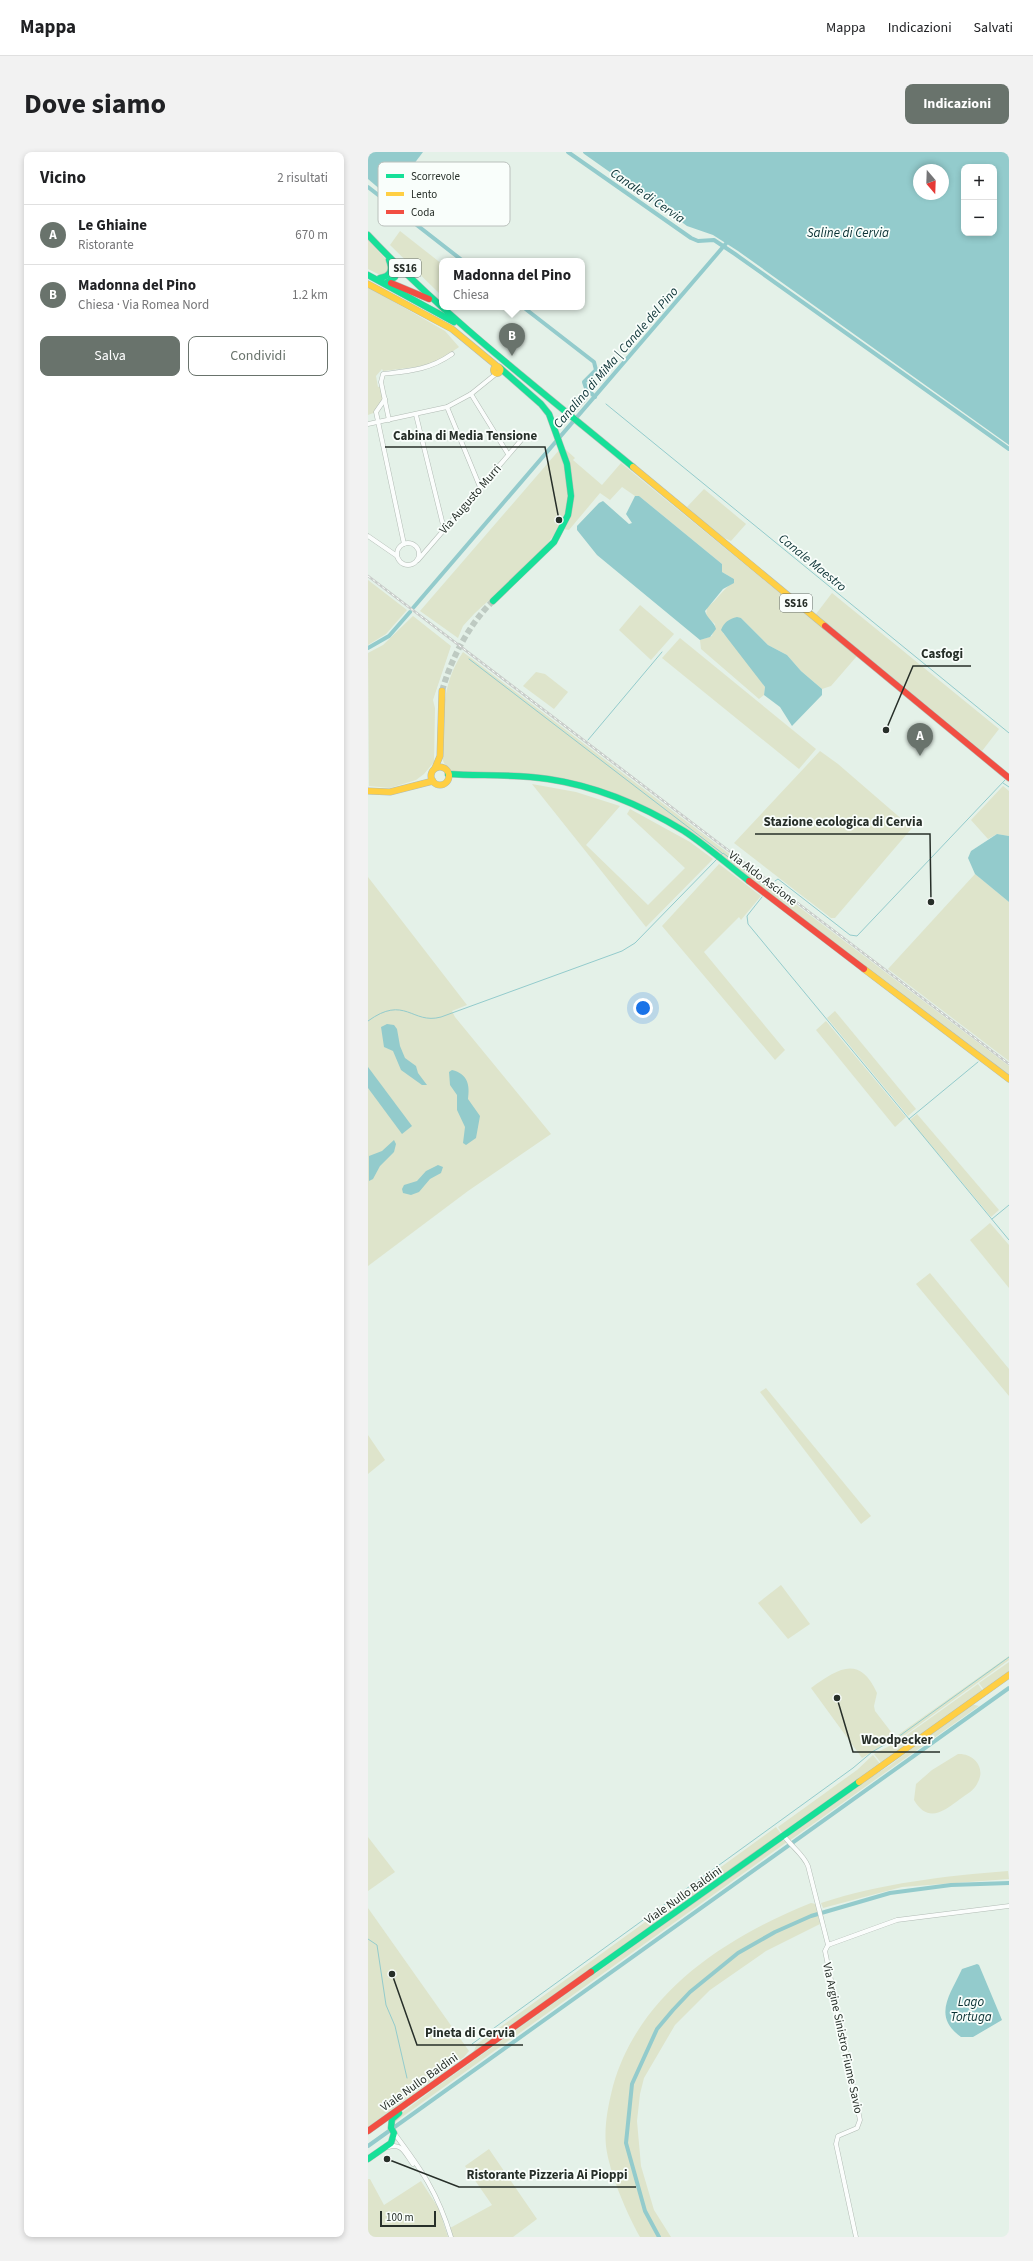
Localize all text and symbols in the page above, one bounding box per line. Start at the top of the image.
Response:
text: Mappa [20,14,76,41]
text: Mappa [826,18,866,38]
text: Indicazioni [888,18,952,38]
text: Salvati [974,18,1013,38]
text: Dove siamo [24,84,166,124]
button: Indicazioni [905,84,1009,124]
legend [378,162,510,226]
water label: Canale di Cervia [607,164,688,227]
north arrow [913,164,949,200]
map controls [961,164,997,236]
button: + [961,164,997,200]
text: Vicino [40,166,86,190]
text: 2 risultati [277,169,328,187]
text: Scorrevole [411,169,461,184]
text: Lento [411,187,437,202]
button: − [961,200,997,236]
text: Coda [411,205,435,220]
text: Le Ghiaine [78,215,147,236]
water label: Saline di Cervia [807,224,889,242]
text: A [49,226,57,244]
text: 670 m [295,226,328,244]
text: Ristorante [78,236,134,254]
popup [439,258,585,310]
road number: SS16 [389,259,421,277]
text: Madonna del Pino [453,265,571,286]
text: Madonna del Pino [78,275,196,296]
water label: Canalino di MiMa | Canale del Pino [549,283,683,432]
text: B [49,286,57,304]
text: 1.2 km [292,286,328,304]
text: Chiesa [453,286,489,304]
text: Chiesa · Via Romea Nord [78,296,209,314]
pin: B [499,323,525,356]
button: Salva [40,336,180,376]
button: Condividi [188,336,328,376]
callout: Cabina di Media Tensione [385,422,545,447]
text: Cabina di Media Tensione [393,427,537,445]
street label: Via Augusto Murri [435,461,505,538]
water label: Canale Maestro [775,530,850,596]
road number: SS16 [780,594,812,612]
callout: Casfogi [913,641,971,666]
text: Casfogi [921,645,963,663]
pin: A [907,723,933,756]
callout: Stazione ecologica di Cervia [755,809,930,834]
text: Stazione ecologica di Cervia [764,813,923,831]
street label: Via Aldo Ascione [725,847,801,910]
your location [633,998,653,1018]
callout: Woodpecker [853,1727,940,1752]
text: Woodpecker [861,1731,934,1749]
street label: Viale Nullo Baldini [641,1862,726,1929]
street label: Via Argine Sinistro Fiume Savio [818,1961,867,2115]
water label: Lago Tortuga [950,1993,992,2026]
callout: Pineta di Cervia [417,2020,523,2045]
text: Pineta di Cervia [425,2024,515,2042]
street label: Viale Nullo Baldini [377,2049,462,2116]
callout: Ristorante Pizzeria Ai Pioppi [459,2162,636,2187]
text: Ristorante Pizzeria Ai Pioppi [467,2166,627,2184]
scale bar [380,2209,436,2228]
text: 100 m [386,2210,414,2225]

